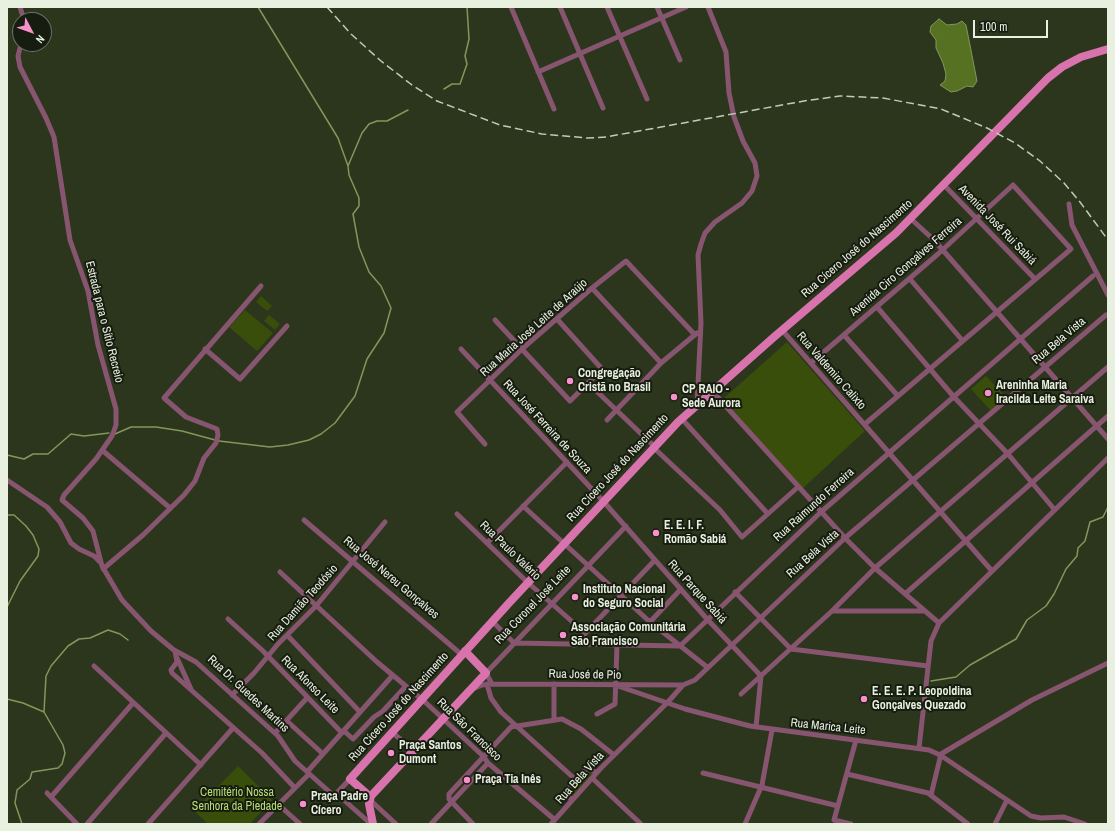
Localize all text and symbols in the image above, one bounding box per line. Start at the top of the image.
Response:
north arrow [12,12,52,52]
scale bar [975,12,1050,38]
text: 100 m [980,19,1007,35]
text: N [33,32,48,46]
street label: Avenida José Rui Sabiá [955,182,1039,268]
street label: Rua Cícero José do Nascimento [799,197,915,301]
street label: Avenida Ciro Gonçalves Ferreira [847,214,965,320]
street label: Estrada para o Sítio Recreio [82,260,126,384]
street label: Rua Maria José Leite de Araújo [478,276,590,380]
street label: Rua Bela Vista [1029,314,1089,368]
street label: Rua Valdemiro Calixto [793,329,869,413]
place label: Congregação Cristã no Brasil [578,367,651,395]
marker: Congregação Cristã no Brasil [565,376,575,386]
street label: Rua José Ferreira de Souza [500,377,594,477]
place label: Areninha Maria Iracilda Leite Saraiva [996,379,1094,407]
place label: CP RAIO - Sede Aurora [682,383,741,411]
marker: Areninha Maria Iracilda Leite Saraiva [983,388,993,398]
marker: CP RAIO - Sede Aurora [669,392,679,402]
street label: Rua Cícero José do Nascimento [564,411,672,525]
street label: Rua Raimundo Ferreira [771,465,857,545]
street label: Rua Paulo Valério [477,518,543,584]
place label: E. E. I. F. Romão Sabiá [664,519,726,547]
street label: Rua Bela Vista [784,527,842,581]
marker: E. E. I. F. Romão Sabiá [651,528,661,538]
street label: Rua José Nereu Gonçalves [340,534,442,622]
street label: Rua Parque Sabiá [665,557,729,627]
street label: Rua Damião Teodósio [265,562,341,644]
street label: Rua Coronel José Leite [492,563,574,647]
place label: Instituto Nacional do Seguro Social [583,583,666,611]
marker: Instituto Nacional do Seguro Social [570,592,580,602]
place label: Associação Comunitária São Francisco [571,621,686,649]
marker: Associação Comunitária São Francisco [558,630,568,640]
street label: Rua Cícero José do Nascimento [346,649,452,765]
street label: Rua Dr. Guedes Martins [204,653,292,735]
street label: Rua Afonso Leite [278,653,342,717]
street label: Rua José de Pio [549,667,621,683]
place label: E. E. E. P. Leopoldina Gonçalves Quezado [872,685,971,713]
marker: E. E. E. P. Leopoldina Gonçalves Quezado [859,694,869,704]
street label: Rua São Francisco [434,696,504,764]
street label: Rua Marica Leite [790,716,866,738]
place label: Praça Santos Dumont [399,739,461,767]
marker: Praça Santos Dumont [386,748,396,758]
street label: Rua Bela Vista [553,749,607,807]
place label: Praça Tia Inês [475,773,541,787]
marker: Praça Tia Inês [462,775,472,785]
park label: Cemitério Nossa Senhora da Piedade [192,786,282,814]
place label: Praça Padre Cícero [311,790,368,818]
marker: Praça Padre Cícero [298,799,308,809]

